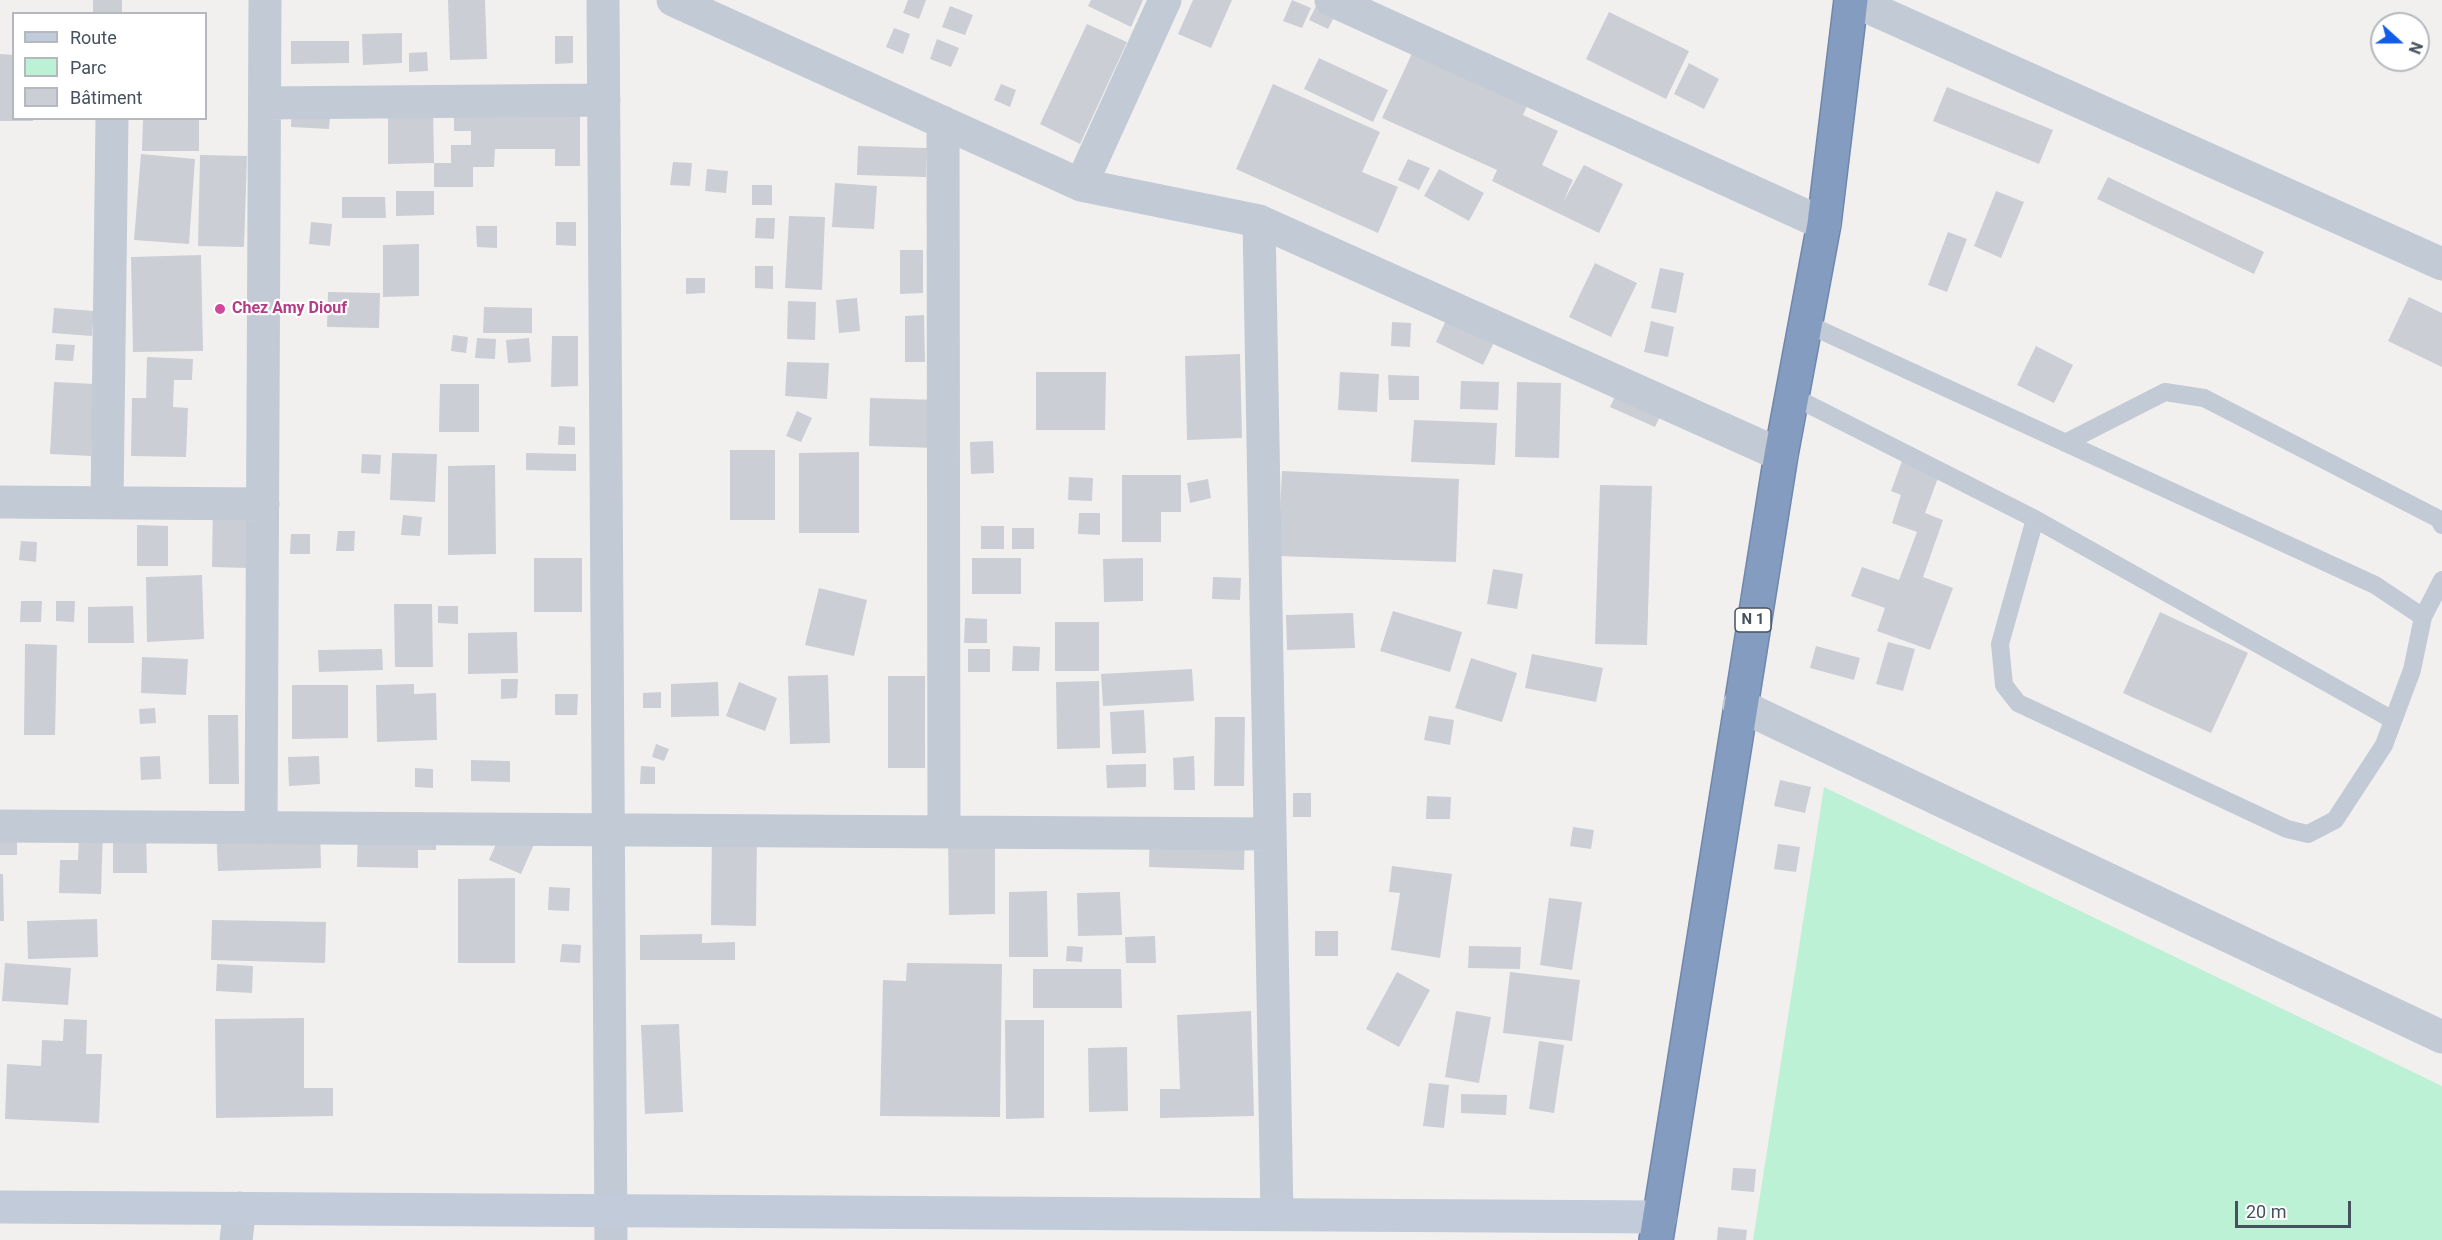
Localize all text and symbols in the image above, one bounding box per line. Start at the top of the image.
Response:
legend [12,12,207,120]
north arrow [2370,12,2430,72]
text: Route [70,27,117,48]
text: N [2405,39,2426,57]
text: Parc [70,57,106,78]
text: Bâtiment [70,87,142,108]
place label: Chez Amy Diouf [232,299,347,319]
marker: Chez Amy Diouf [213,302,227,316]
road number: N 1 [1735,608,1771,632]
scale bar [2238,1189,2354,1227]
text: 20 m [2246,1201,2286,1222]

